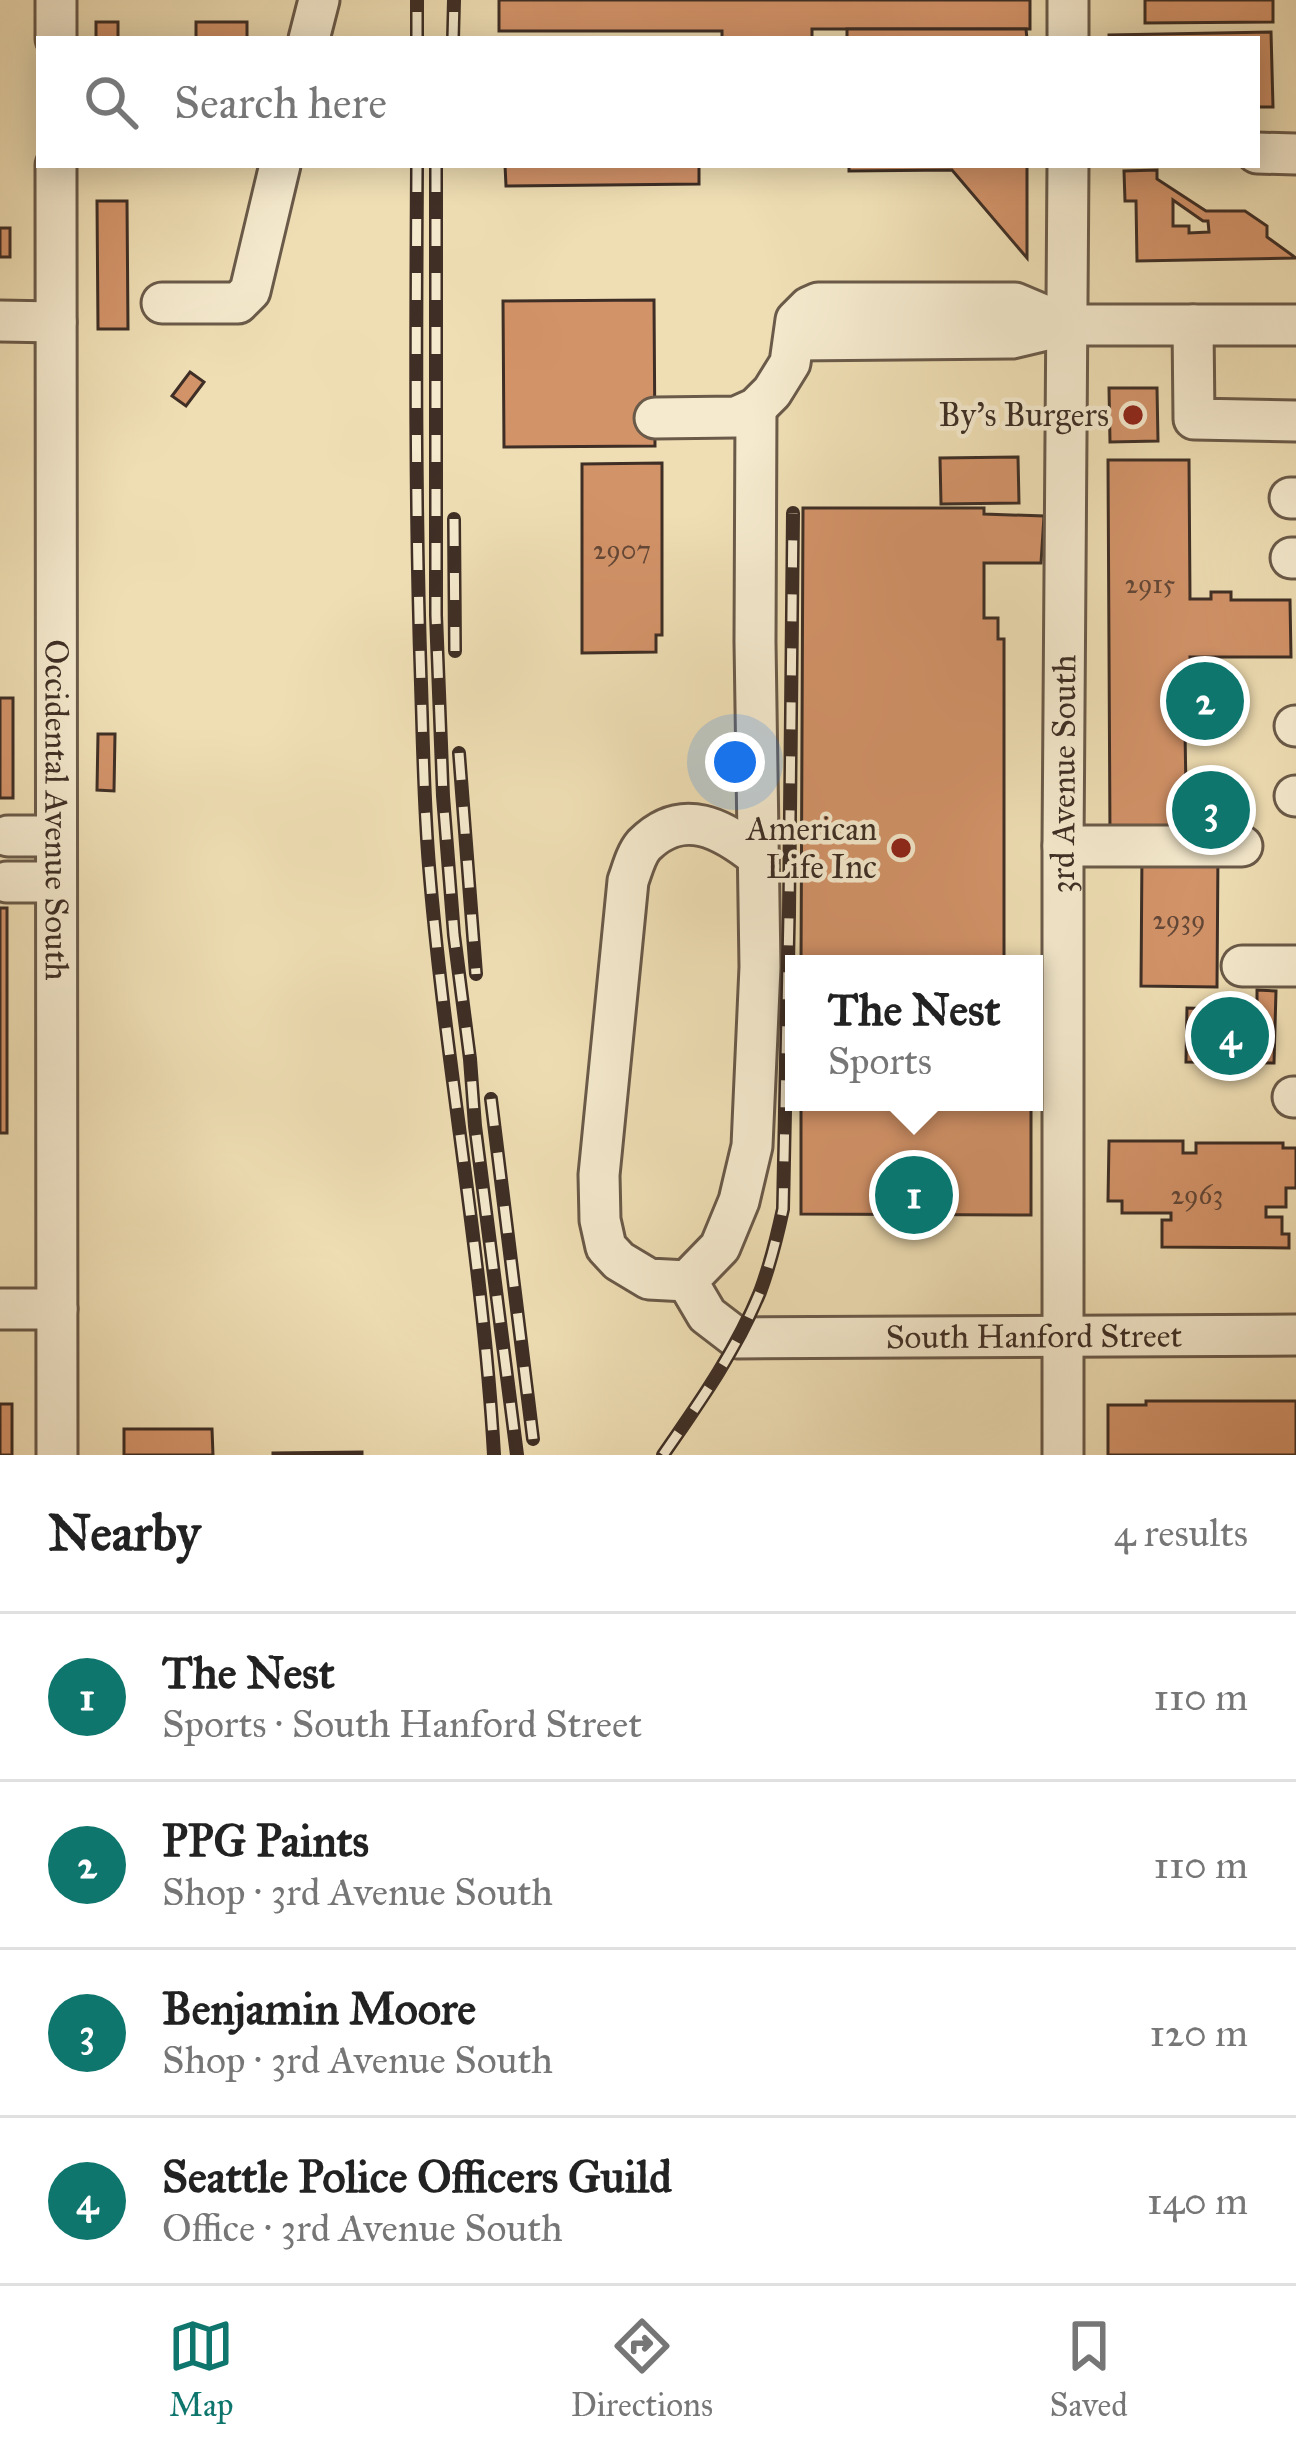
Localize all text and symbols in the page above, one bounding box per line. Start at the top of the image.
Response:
search box [36,36,1260,168]
icon: search [78,69,144,135]
text: Search here [174,75,387,130]
place label: By's Burgers [939,395,1109,435]
marker: By's Burgers [1120,402,1146,428]
house number: 2907 [593,533,651,567]
house number: 2915 [1125,567,1176,601]
street label: Occidental Avenue South [36,639,77,981]
street label: 3rd Avenue South [1043,654,1084,893]
pin: 2 [1166,656,1244,746]
your location [705,732,765,792]
pin: 3 [1172,765,1250,855]
place label: American Life Inc [744,809,877,887]
marker: American Life Inc [888,835,914,861]
house number: 2939 [1152,903,1206,937]
popup [785,955,1043,1111]
text: The Nest [828,982,1000,1037]
pin: 4 [1191,991,1269,1081]
text: Sports [828,1037,932,1085]
pin: 1 [875,1150,953,1240]
house number: 2963 [1171,1178,1223,1212]
street label: South Hanford Street [885,1316,1183,1357]
text: Nearby [48,1502,200,1564]
text: 4 results [1114,1509,1248,1557]
text: The Nest [162,1645,335,1700]
text: 1 [79,1673,95,1721]
text: 110 m [1153,1673,1248,1721]
text: Sports · South Hanford Street [162,1700,642,1748]
text: PPG Paints [162,1813,369,1868]
text: 2 [77,1841,97,1889]
text: 110 m [1153,1841,1248,1889]
text: Shop · 3rd Avenue South [162,1868,553,1916]
text: Benjamin Moore [162,1981,476,2036]
text: 3 [79,2009,95,2057]
text: 120 m [1149,2009,1248,2057]
text: Shop · 3rd Avenue South [162,2036,553,2084]
text: Seattle Police Officers Guild [162,2149,672,2204]
text: 4 [76,2177,98,2225]
text: 140 m [1147,2177,1248,2225]
text: Office · 3rd Avenue South [162,2204,563,2252]
tab: Map [168,2313,234,2425]
tab: Directions [571,2313,713,2425]
tab: Saved [1049,2313,1128,2425]

